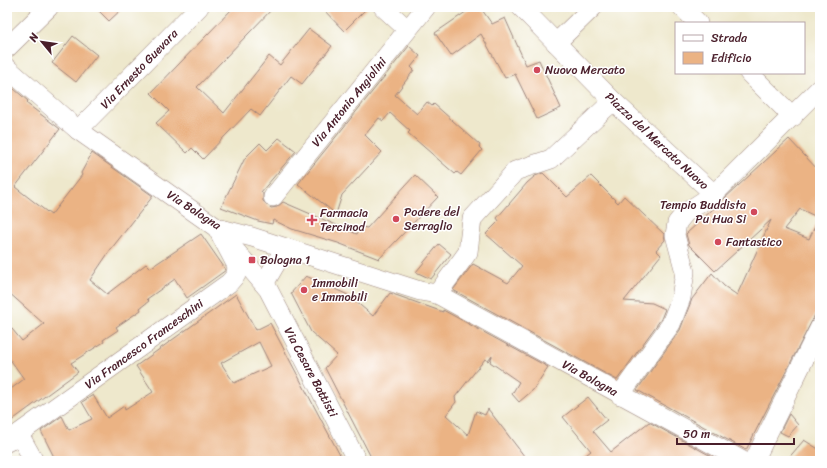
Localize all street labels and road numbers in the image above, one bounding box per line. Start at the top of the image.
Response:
street label: Via Ernesto Guevara [95,23,184,114]
street label: Via Antonio Angiolini [306,52,393,152]
street label: Piazza del Mercato Nuovo [600,87,714,195]
street label: Via Bologna [162,184,227,236]
street label: Via Francesco Franceschini [80,293,209,395]
street label: Via Cesare Battisti [278,323,344,422]
street label: Via Bologna [558,354,623,403]

